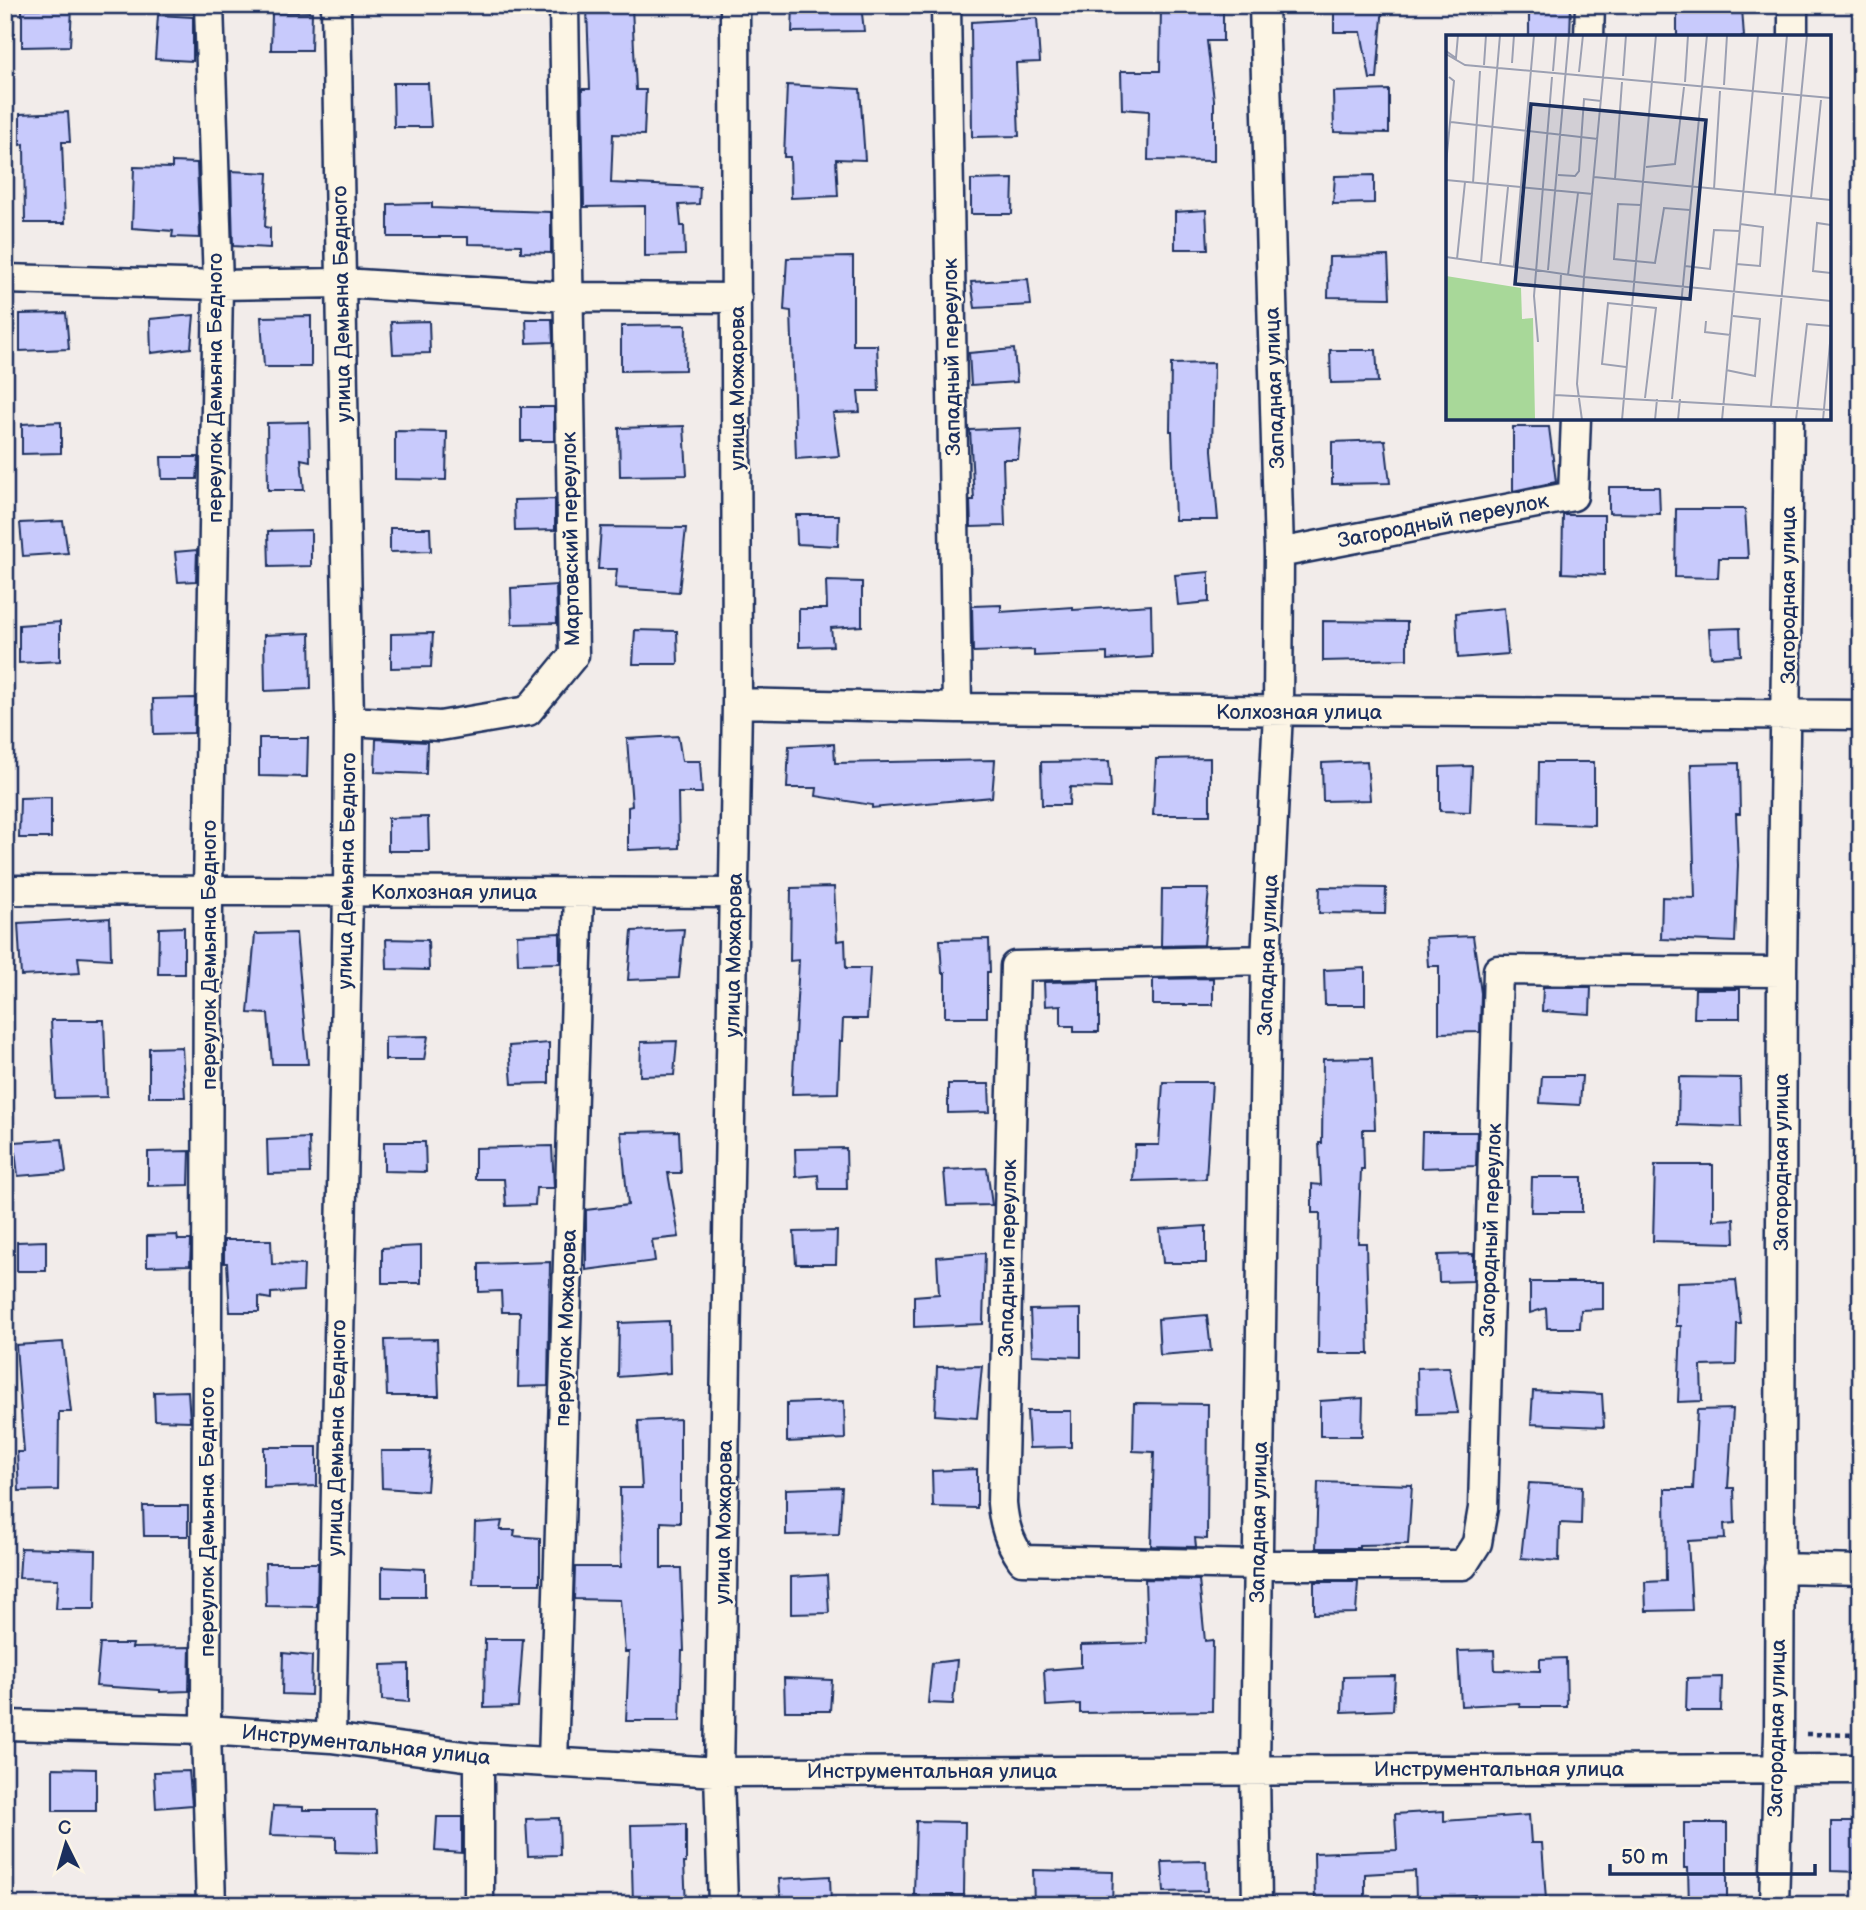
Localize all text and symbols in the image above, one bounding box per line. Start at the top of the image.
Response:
inset map [1446,35,1831,420]
street label: улица Демьяна Бедного [327,185,357,423]
street label: переулок Демьяна Бедного [203,253,228,523]
street label: Западный переулок [938,258,966,456]
street label: улица Можарова [725,305,750,470]
street label: Западная улица [1260,306,1290,469]
street label: Мартовский переулок [557,431,585,647]
street label: Загородный переулок [1336,488,1550,554]
street label: Загородная улица [1776,505,1801,684]
street label: Колхозная улица [1216,700,1383,725]
street label: улица Демьяна Бедного [332,752,362,990]
street label: переулок Демьяна Бедного [197,820,222,1090]
street label: улица Можарова [720,872,748,1038]
street label: Западная улица [1253,873,1283,1036]
street label: Колхозная улица [371,880,538,905]
street label: Загородная улица [1769,1072,1794,1251]
street label: Загородный переулок [1475,1123,1507,1337]
street label: Западный переулок [994,1159,1022,1357]
street label: переулок Можарова [550,1228,582,1427]
street label: улица Демьяна Бедного [322,1319,352,1557]
street label: переулок Демьяна Бедного [195,1387,220,1657]
street label: улица Можарова [710,1439,738,1605]
street label: Западная улица [1245,1440,1273,1603]
street label: Загородная улица [1763,1638,1791,1817]
street label: Инструментальная улица [240,1719,492,1771]
street label: Инструментальная улица [1374,1757,1625,1782]
street label: Инструментальная улица [807,1759,1058,1784]
north arrow [32,1808,102,1878]
text: С [57,1817,72,1841]
scale bar [1610,1833,1815,1877]
text: 50 m [1621,1845,1668,1870]

